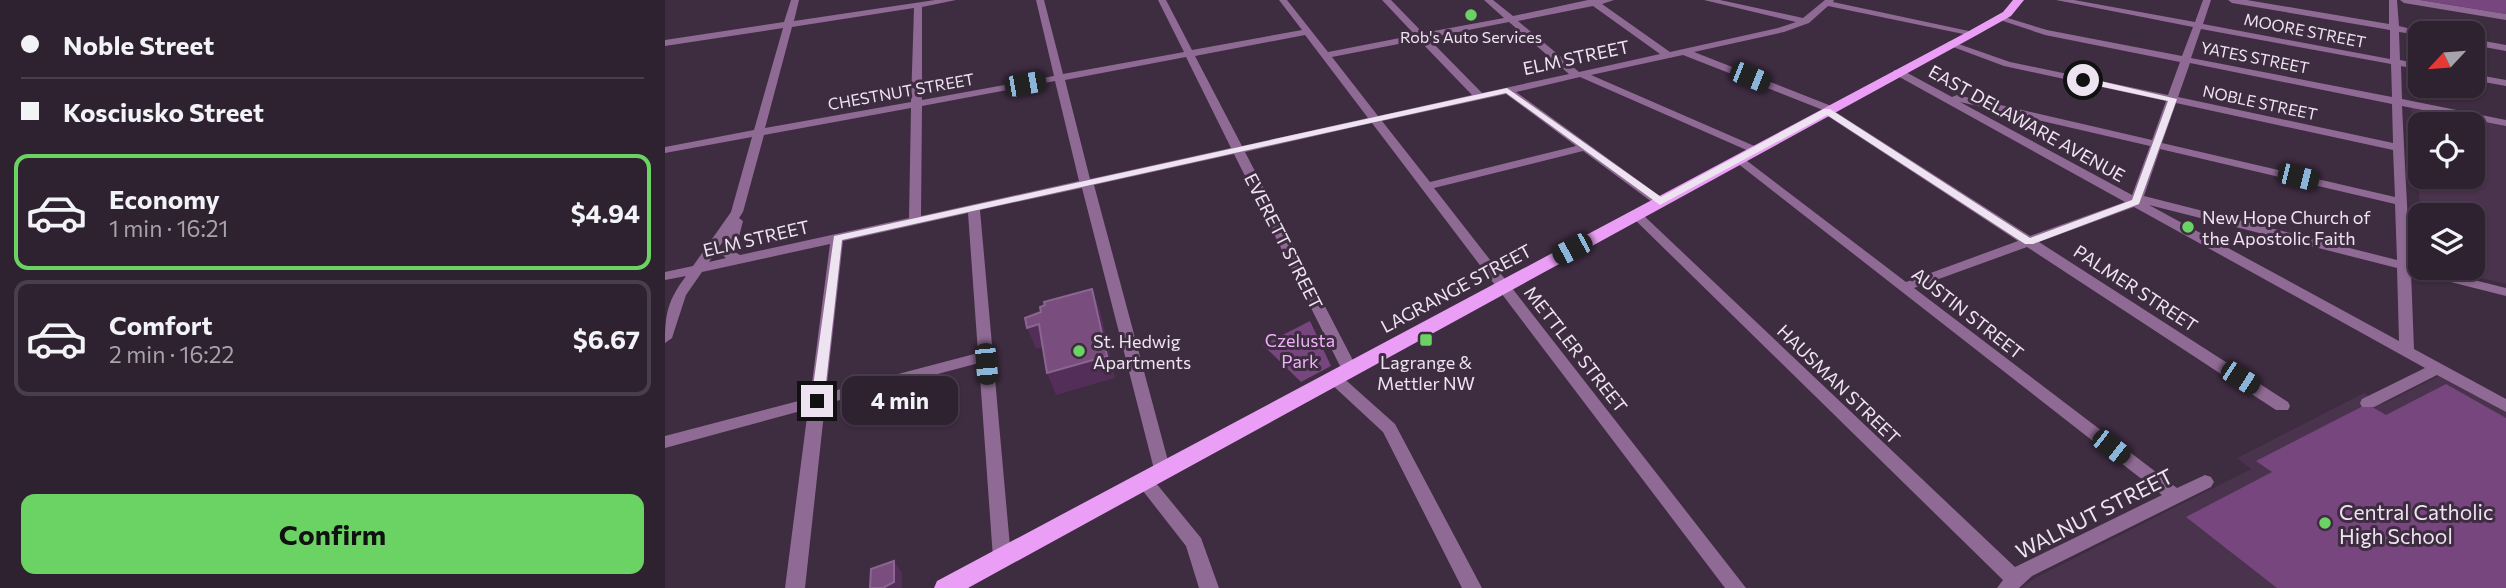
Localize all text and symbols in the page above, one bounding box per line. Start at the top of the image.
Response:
marker: Rob's Auto Services [1463,7,1479,23]
street label: MOORE STREET [2242,9,2368,51]
north arrow [2408,21,2485,98]
map controls [2408,21,2485,280]
place label: Rob's Auto Services [1400,27,1542,46]
text: Noble Street [63,29,214,60]
street label: ELM STREET [1521,35,1631,79]
street label: YATES STREET [2199,37,2311,77]
car [1727,59,1774,95]
street label: EAST DELAWARE AVENUE [1925,60,2129,186]
route start [2067,64,2099,96]
street label: CHESTNUT STREET [826,69,976,113]
car [1003,70,1048,98]
street label: NOBLE STREET [2201,81,2319,123]
text: Kosciusko Street [63,96,264,127]
button: locate [2408,112,2485,189]
car [2276,162,2321,192]
street label: EVERETT STREET [1240,169,1328,313]
icon: car [25,181,88,244]
text: Economy [109,183,220,214]
text: $4.94 [571,197,640,228]
button: layers [2408,203,2485,280]
place label: New Hope Church of the Apostolic Faith [2202,206,2371,249]
text: 1 min · 16:21 [109,214,228,242]
street label: ELM STREET [701,215,811,261]
marker: New Hope Church of the Apostolic Faith [2180,219,2196,235]
car [1549,230,1596,268]
street label: LAGRANGE STREET [1377,239,1535,337]
street label: PALMER STREET [2070,240,2202,336]
street label: AUSTIN STREET [1908,263,2028,363]
street label: METTLER STREET [1520,281,1632,417]
icon: car [25,307,88,370]
text: Comfort [109,309,212,340]
street label: HAUSMAN STREET [1773,320,1905,448]
text: $6.67 [573,323,640,354]
park label: Czelusta Park [1265,329,1335,372]
place label: St. Hedwig Apartments [1093,330,1191,373]
marker: Lagrange & Mettler NW [1418,332,1434,348]
text: 2 min · 16:22 [109,340,234,368]
car [974,342,999,386]
marker: St. Hedwig Apartments [1071,343,1087,359]
place label: Lagrange & Mettler NW [1377,351,1475,394]
car [2217,358,2264,398]
callout: 4 min [841,376,957,426]
route end [801,385,833,417]
text: 4 min [871,386,929,414]
car [2088,426,2135,468]
street label: WALNUT STREET [2011,463,2177,563]
button: Confirm [21,494,644,574]
place label: Central Catholic High School [2339,499,2493,548]
marker: Central Catholic High School [2317,515,2333,531]

